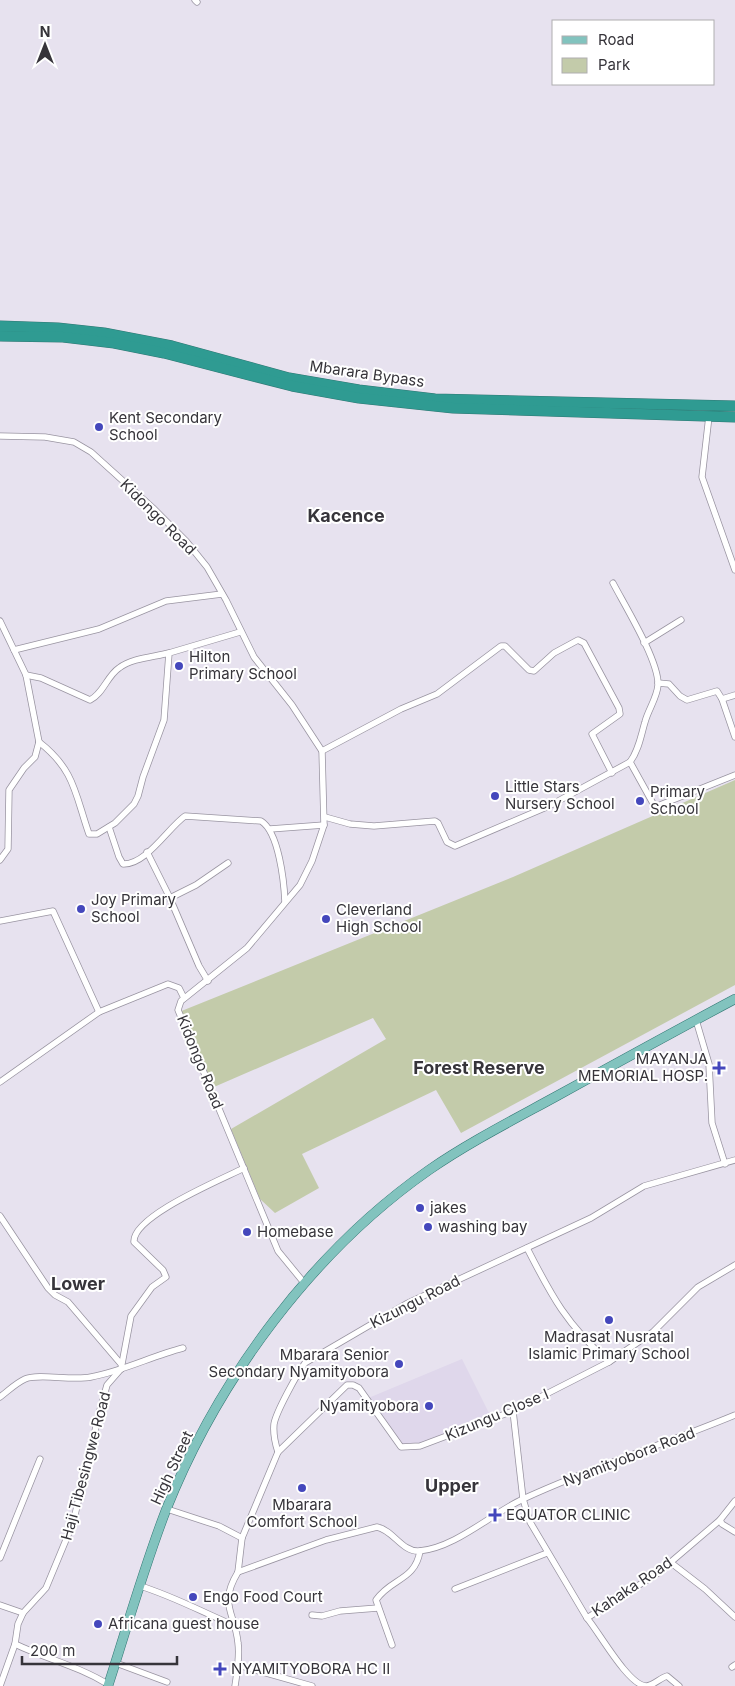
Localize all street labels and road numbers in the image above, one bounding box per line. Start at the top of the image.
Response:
street label: Mbarara Bypass [309,356,426,391]
street label: Kidongo Road [116,475,200,559]
street label: Kidongo Road [173,1012,228,1112]
street label: Kizungu Road [367,1271,463,1332]
street label: Kizungu Close I [442,1384,551,1445]
street label: Haji Tibesingwe Road [57,1389,115,1542]
street label: Nyamityobora Road [560,1423,698,1490]
street label: High Street [146,1428,197,1508]
street label: Kahaka Road [588,1553,676,1620]

